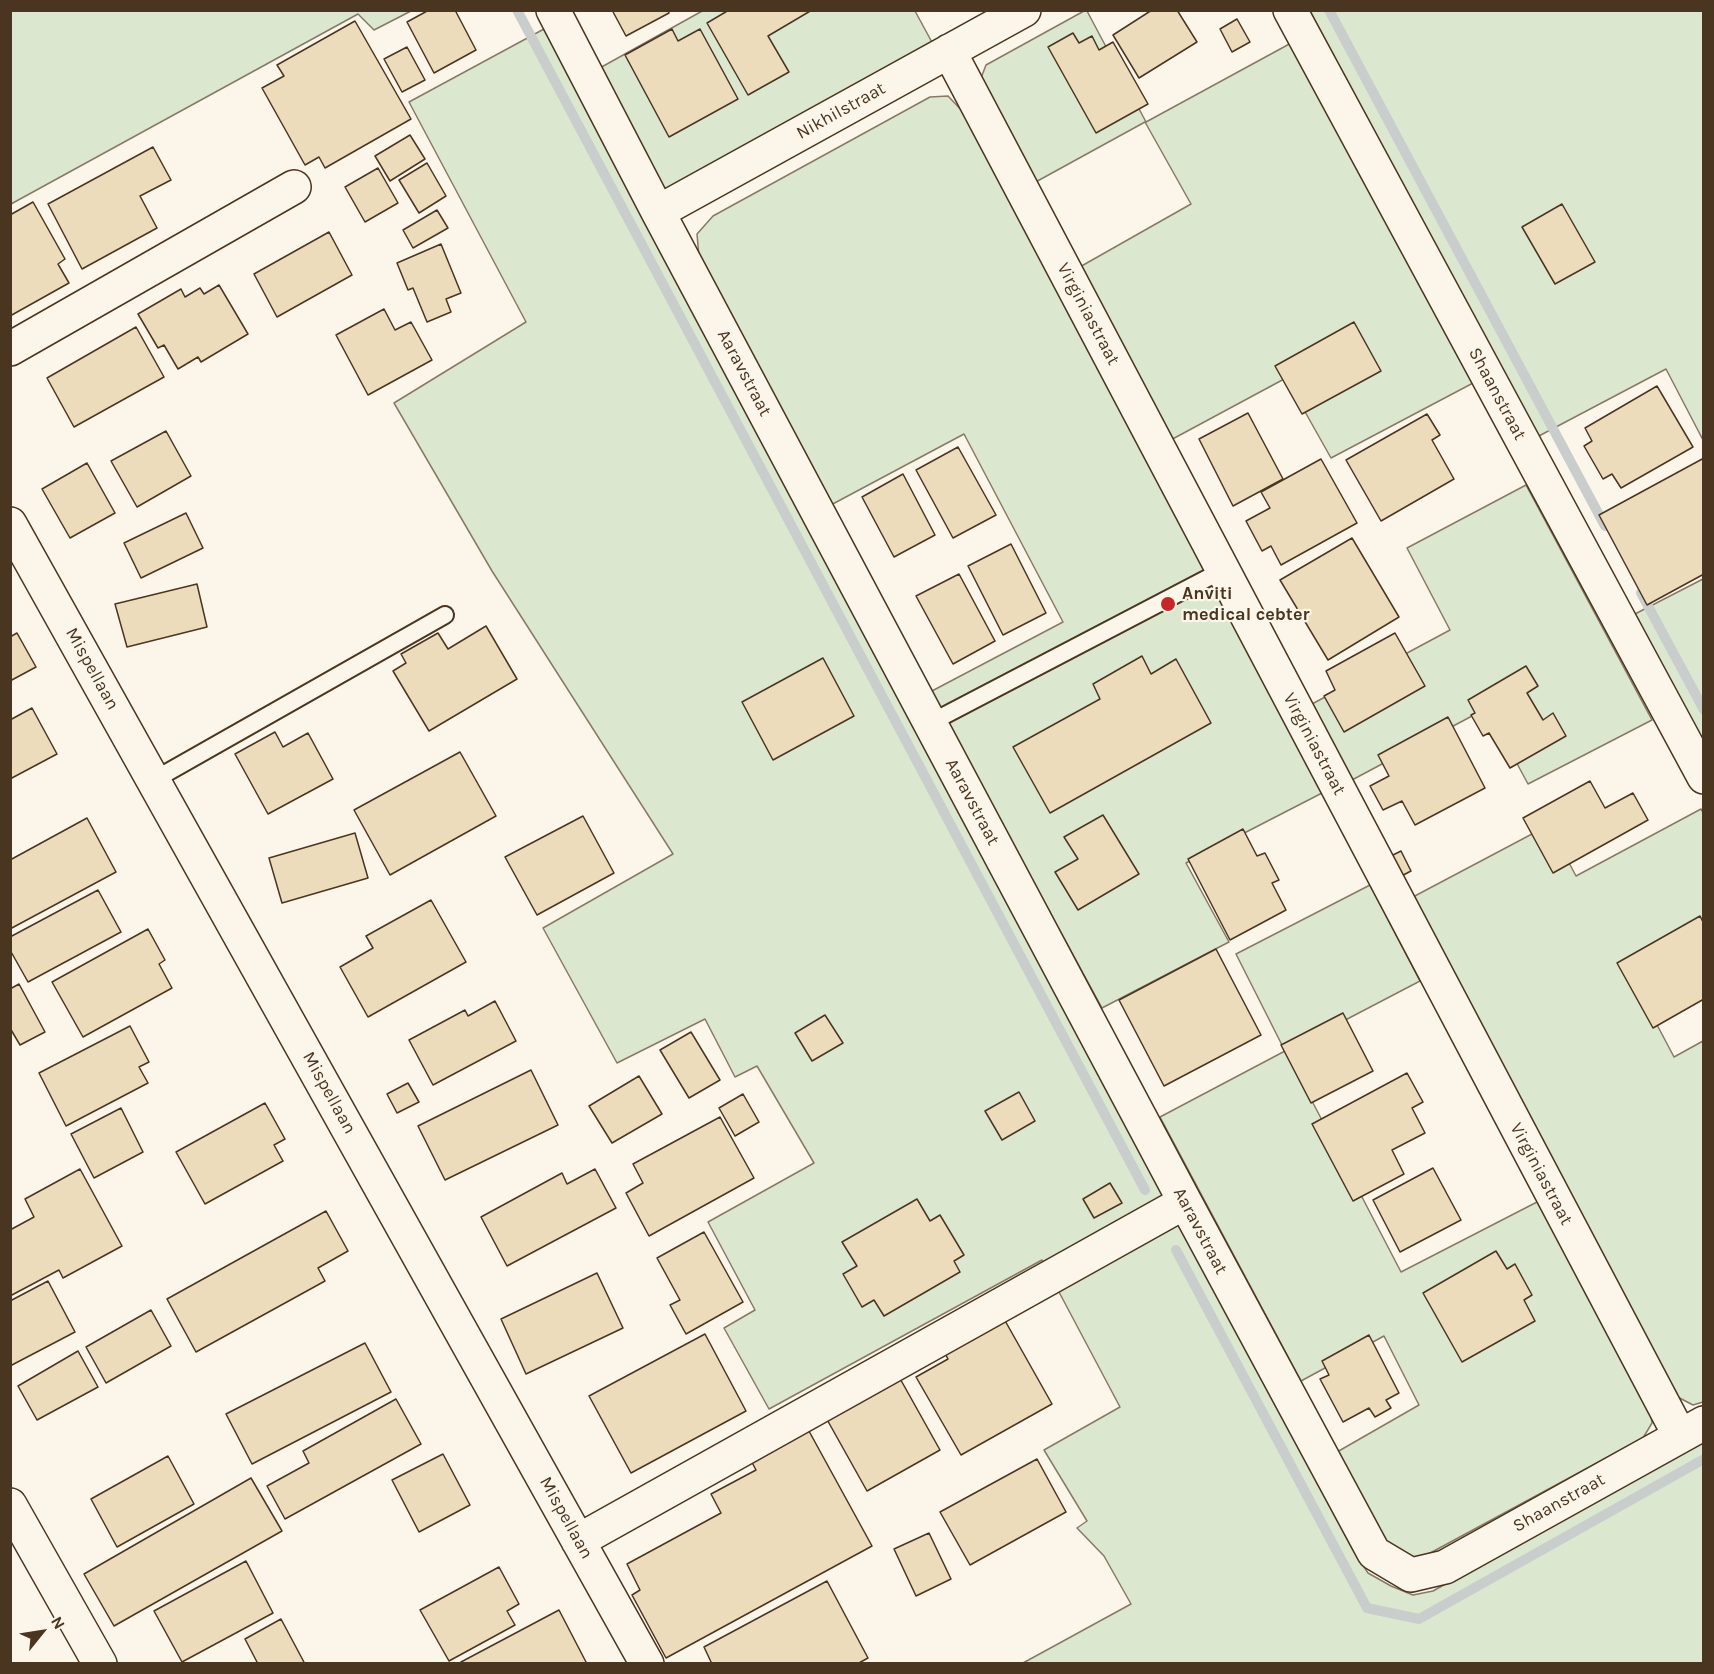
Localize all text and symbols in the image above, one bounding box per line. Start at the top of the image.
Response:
street label: Nikhilstraat [793,78,889,144]
street label: Virginiastraat [1052,259,1124,369]
street label: Aaravstraat [712,326,776,420]
street label: Shaanstraat [1464,344,1530,444]
place label: Anviti medical cebter [1182,583,1310,626]
marker: Anviti medical cebter [1159,595,1177,613]
street label: Mispellaan [61,624,123,714]
street label: Virginiastraat [1278,689,1350,799]
street label: Aaravstraat [940,755,1004,849]
street label: Mispellaan [298,1048,360,1138]
street label: Virginiastraat [1505,1119,1577,1229]
street label: Aaravstraat [1168,1184,1232,1278]
street label: Shaanstraat [1509,1469,1609,1537]
street label: Mispellaan [535,1473,597,1563]
north arrow [12,1602,72,1662]
text: N [47,1613,69,1632]

